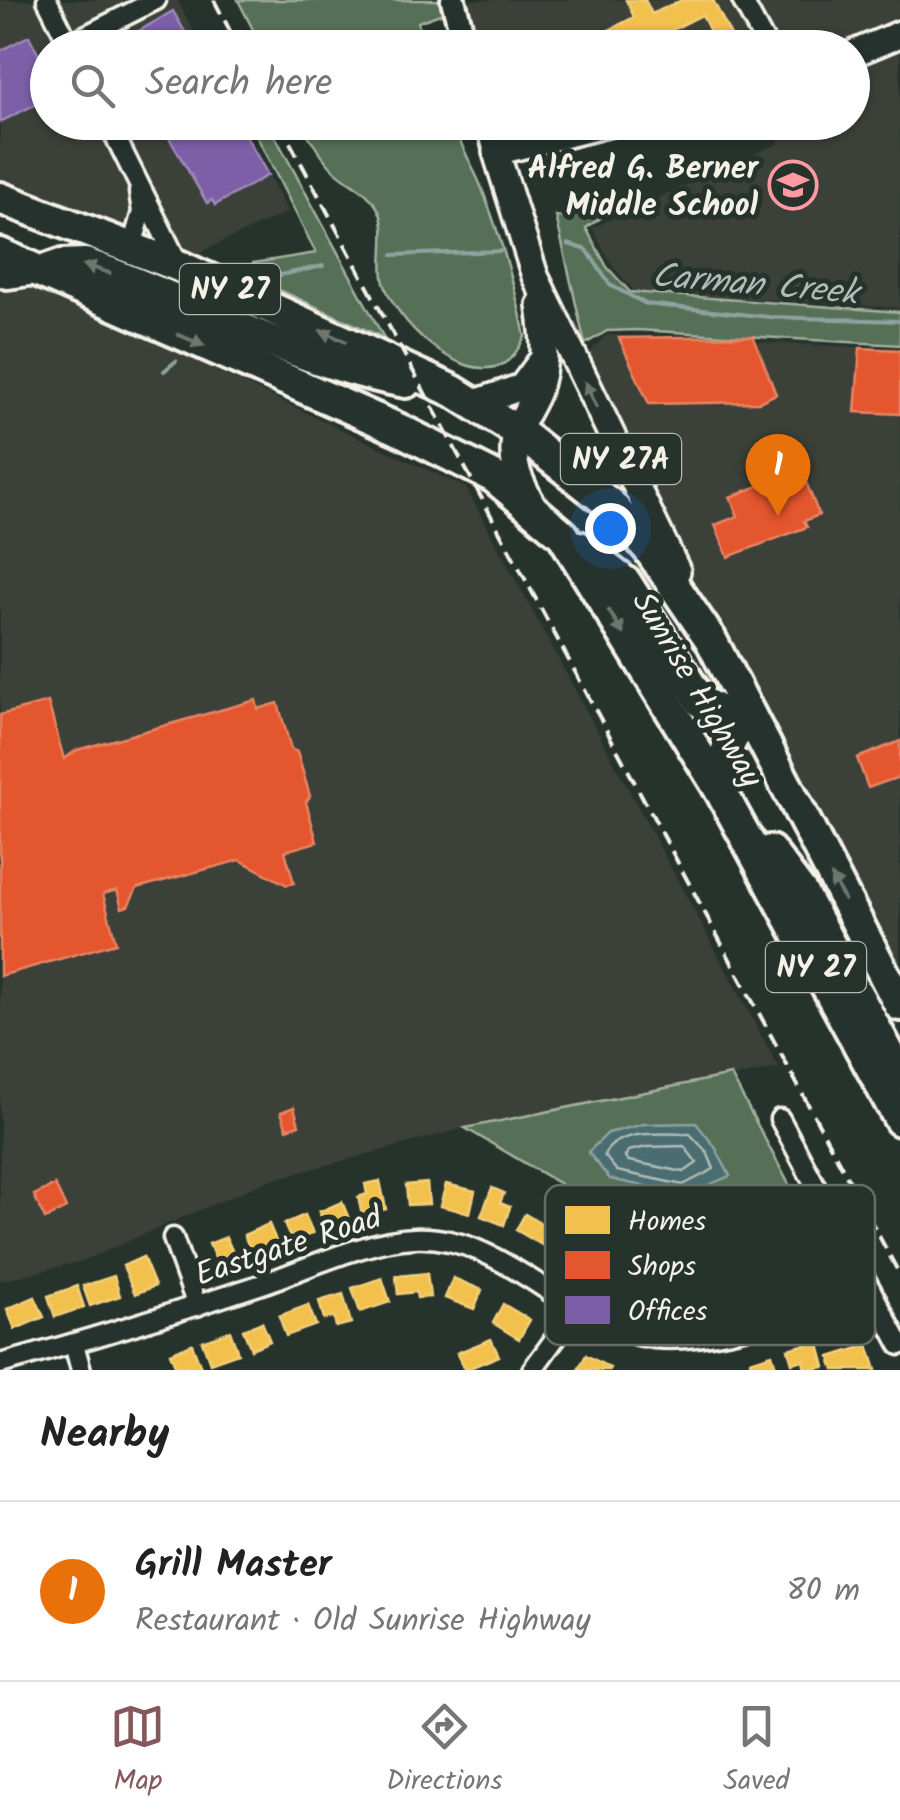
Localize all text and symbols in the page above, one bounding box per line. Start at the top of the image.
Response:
search box [30,30,870,140]
text: Search here [145,55,332,115]
icon: search [65,58,120,113]
place label: Alfred G. Berner Middle School [528,144,759,232]
school or university icon: Alfred G. Berner Middle School [767,159,819,211]
water label: Carman Creek [649,249,865,323]
one-way arrow [82,261,112,276]
road number: NY 27 [180,264,280,314]
one-way arrow [318,327,347,344]
one-way arrow [176,332,206,348]
one-way arrow [583,381,599,410]
road number: NY 27A [561,434,681,484]
pin: 1 [746,434,810,516]
your location [585,503,636,554]
street label: Sunrise Highway [617,582,775,799]
one-way arrow [607,608,624,636]
one-way arrow [830,873,847,902]
road number: NY 27 [766,942,866,992]
legend [545,1185,875,1345]
street label: Eastgate Road [189,1193,390,1302]
text: Homes [628,1200,706,1245]
text: Shops [628,1245,696,1290]
text: Offices [628,1290,708,1335]
text: Nearby [40,1402,169,1469]
text: Grill Master [135,1536,331,1596]
text: 1 [68,1566,77,1617]
text: 80 m [786,1566,860,1617]
text: Restaurant · Old Sunrise Highway [135,1596,591,1647]
tab: Map [110,1699,165,1804]
tab: Directions [386,1699,502,1804]
tab: Saved [723,1699,790,1804]

